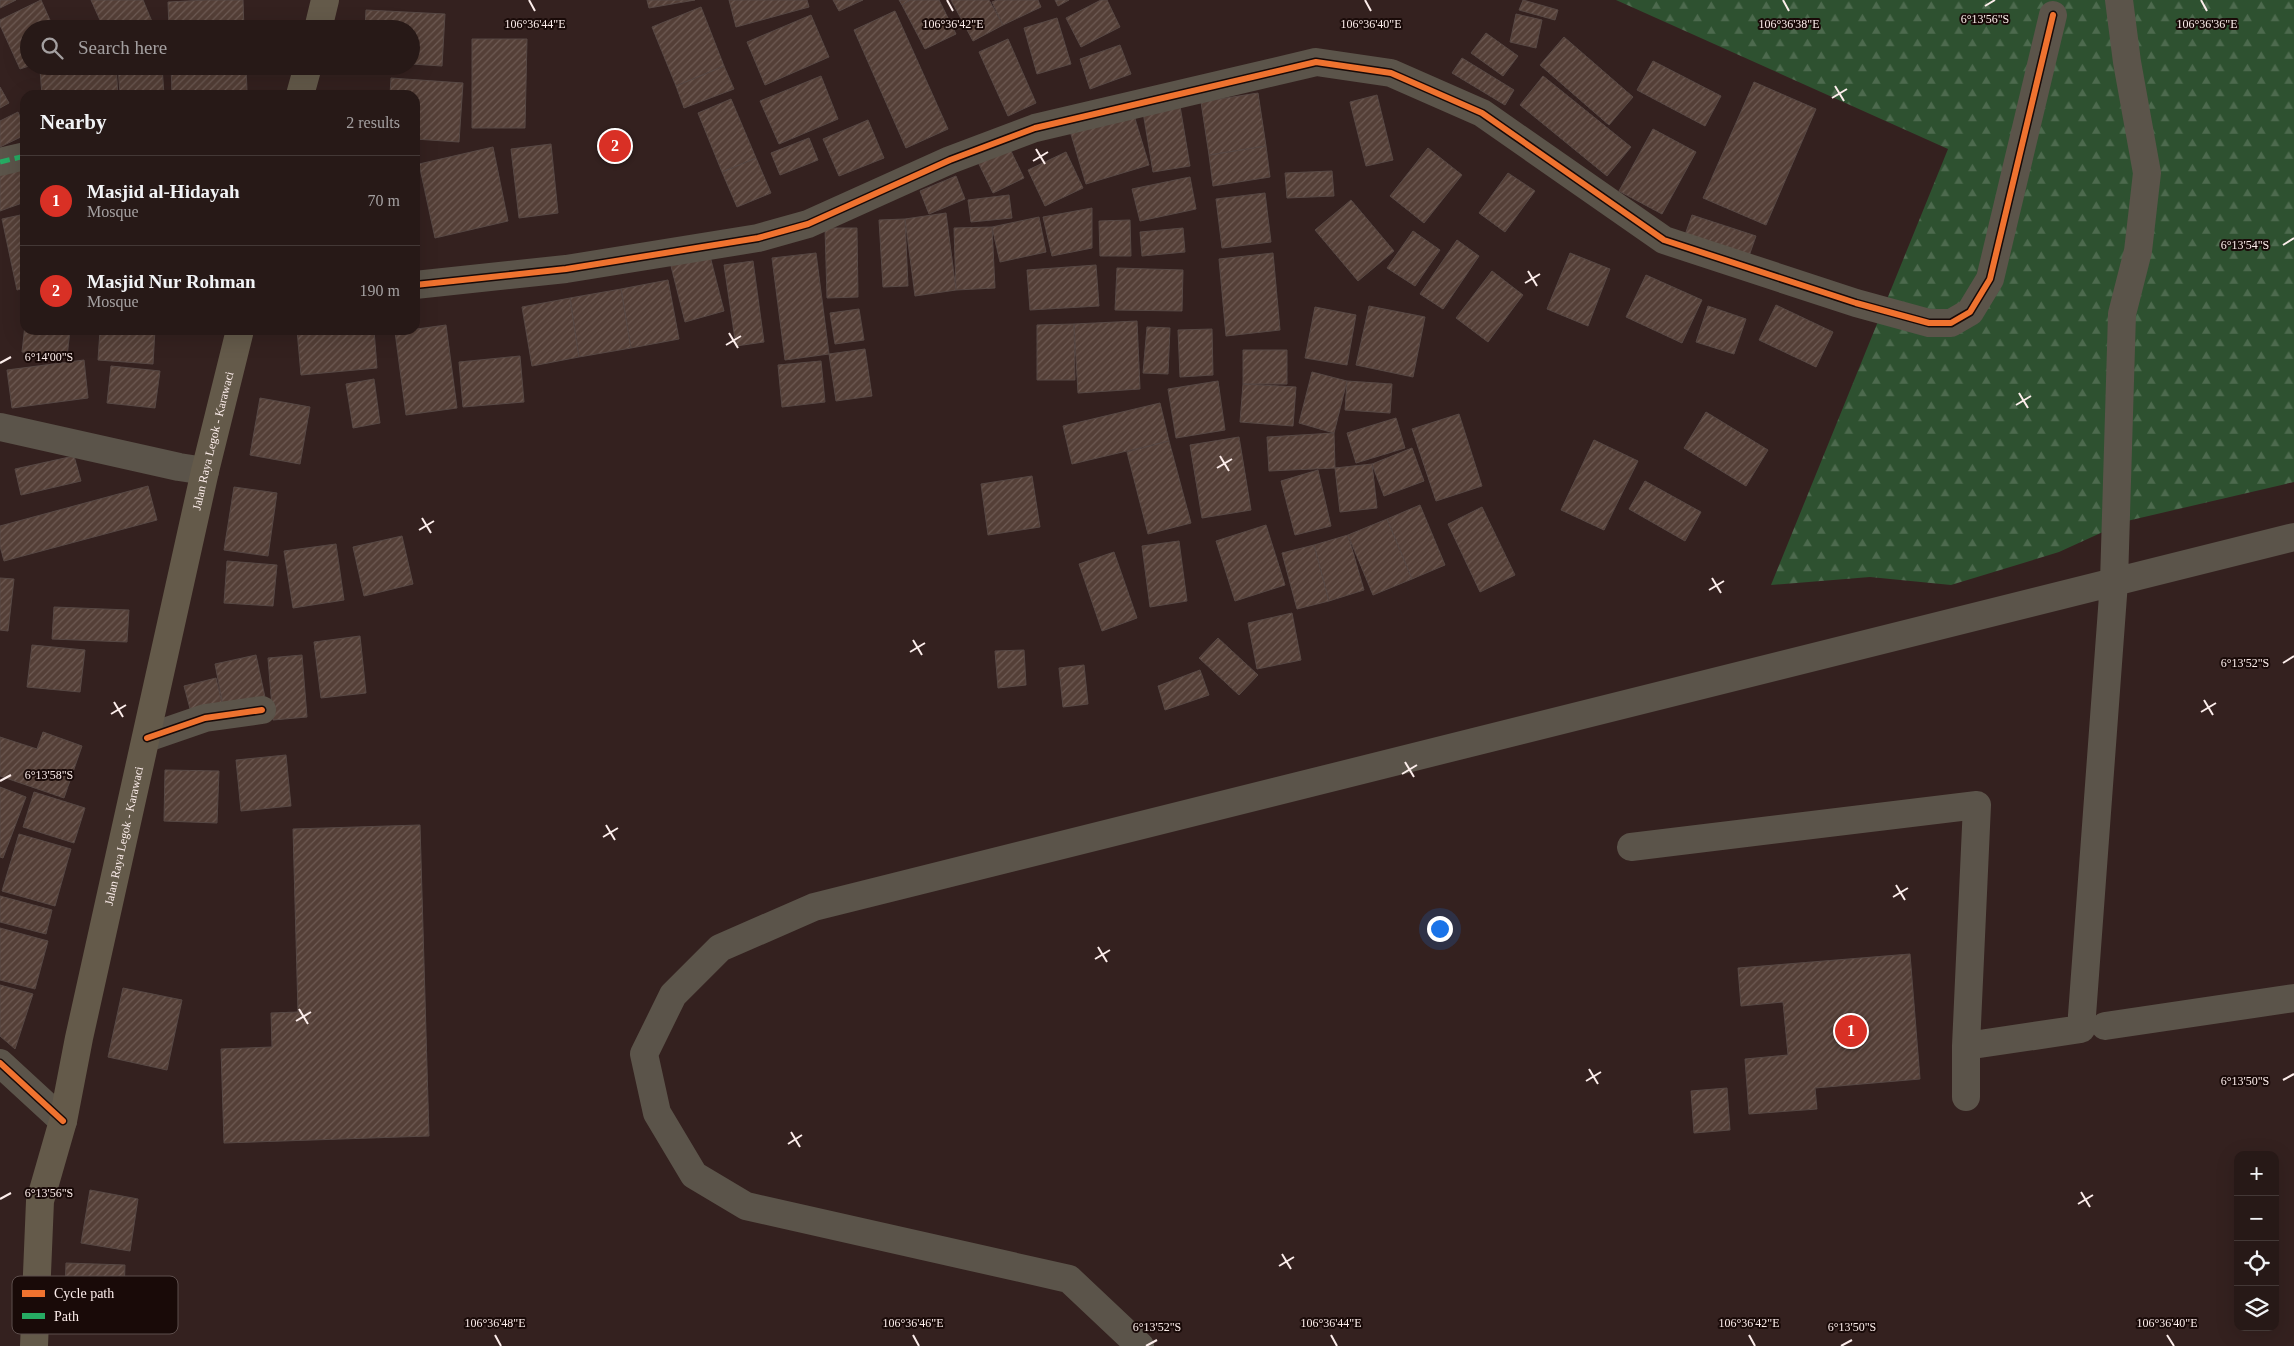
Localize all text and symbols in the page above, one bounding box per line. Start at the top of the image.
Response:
text: 6°13'56"S [1961,12,2009,26]
text: 106°36'44"E [504,17,566,31]
text: 106°36'42"E [922,17,984,31]
text: 106°36'40"E [1340,17,1402,31]
text: 106°36'38"E [1758,17,1820,31]
text: 106°36'36"E [2176,17,2238,31]
search box [20,20,420,75]
icon: search [38,34,66,62]
text: Search here [78,37,167,58]
text: Nearby [40,110,107,134]
text: 2 results [346,114,400,131]
pin: 2 [599,127,631,165]
text: Masjid al-Hidayah [87,181,240,202]
text: 1 [52,192,60,209]
text: 70 m [368,192,400,209]
text: Mosque [87,203,139,220]
text: 6°13'54"S [2221,238,2269,252]
text: Masjid Nur Rohman [87,271,256,292]
text: 2 [52,282,60,299]
text: 190 m [360,282,400,299]
text: Mosque [87,293,139,310]
text: 6°14'00"S [25,350,73,364]
street label: Jalan Raya Legok - Karawaci [190,369,237,511]
text: 6°13'52"S [2221,656,2269,670]
street label: Jalan Raya Legok - Karawaci [102,764,146,907]
text: 6°13'58"S [25,768,73,782]
your location [1427,916,1453,942]
pin: 1 [1835,1012,1867,1050]
text: 6°13'50"S [2221,1074,2269,1088]
map controls [2234,1151,2279,1331]
button: + [2234,1151,2279,1196]
text: 6°13'56"S [25,1186,73,1200]
button: − [2234,1196,2279,1241]
button: locate [2234,1241,2279,1286]
legend [12,1276,178,1334]
text: Cycle path [54,1286,114,1301]
button: layers [2234,1286,2279,1331]
text: Path [54,1309,79,1324]
text: 106°36'48"E [464,1316,526,1330]
text: 106°36'46"E [882,1316,944,1330]
text: 106°36'44"E [1300,1316,1362,1330]
text: 106°36'42"E [1718,1316,1780,1330]
text: 106°36'40"E [2136,1316,2198,1330]
text: 6°13'52"S [1133,1320,1181,1334]
text: 6°13'50"S [1828,1320,1876,1334]

